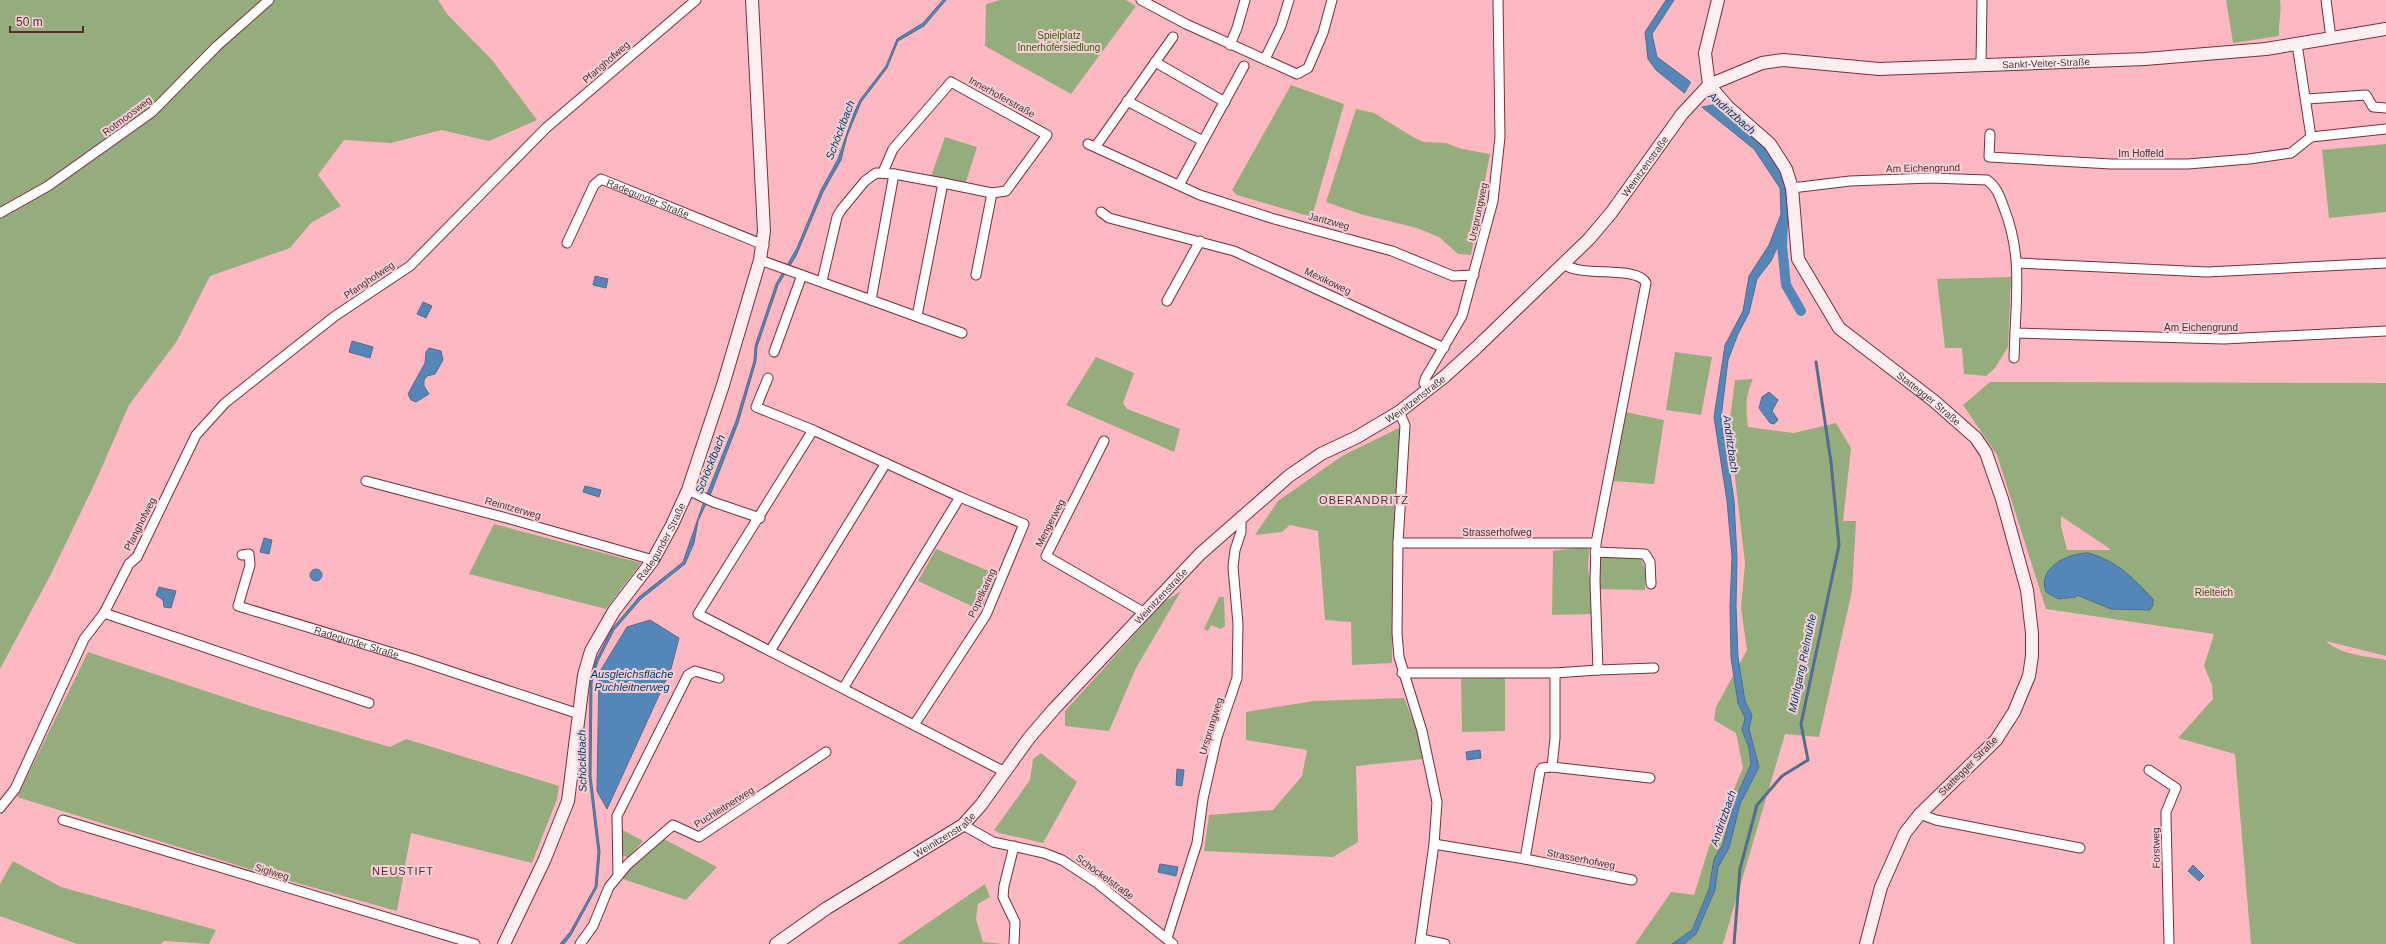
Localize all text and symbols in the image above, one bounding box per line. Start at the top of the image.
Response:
scale bar [10,8,83,34]
text: 50 m [16,15,43,29]
park label: Spielplatz Innerhofersiedlung [1018,30,1100,53]
street label: Pfanghofweg [580,39,632,85]
street label: Sankt-Veiter-Straße [2002,56,2091,70]
street label: Innerhoferstraße [967,74,1037,120]
water label: Andritzbach [1705,89,1758,137]
street label: Rotmoosweg [100,94,154,138]
water label: Schöcklbach [823,99,857,161]
street label: Weinitzenstraße [1619,133,1670,199]
street label: Im Hoffeld [2118,148,2164,159]
street label: Am Eichengrund [1886,162,1960,174]
street label: Radegunder Straße [605,176,691,220]
street label: Ursprungweg [1466,182,1490,242]
street label: Jaritzweg [1307,210,1351,232]
street label: Pfanghofweg [342,259,396,301]
street label: Mexikoweg [1303,265,1353,297]
street label: Am Eichengrund [2164,322,2238,333]
street label: Stattegger Straße [1895,369,1963,428]
street label: Weinitzenstraße [1383,372,1448,425]
water label: Andritzbach [1721,413,1741,474]
water label: Schöcklbach [693,433,727,495]
district label: OBERANDRITZ [1319,494,1409,506]
street label: Pfanghofweg [122,495,158,553]
street label: Reinitzerweg [484,495,542,521]
street label: Mengerweg [1033,497,1067,549]
street label: Radegunder Straße [634,500,687,582]
street label: Strasserhofweg [1462,527,1532,538]
street label: Weinitzenstraße [1132,565,1190,626]
street label: Popelkaring [966,567,998,619]
park label: Rielteich [2195,587,2233,598]
water label: Mühlgang Rielmühle [1786,613,1818,713]
street label: Radegunder Straße [313,624,401,660]
water label: Ausgleichsfläche Puchleitnerweg [590,668,673,693]
street label: Ursprungweg [1197,696,1225,756]
water label: Schöcklbach [575,730,589,792]
street label: Stattegger Straße [1936,734,2000,798]
street label: Puchleitnerweg [692,784,756,830]
water label: Andritzbach [1708,789,1738,848]
street label: Weinitzenstraße [912,810,978,859]
street label: Forstweg [2150,827,2162,869]
street label: Strasserhofweg [1546,847,1616,871]
street label: Schöckelstraße [1074,852,1136,902]
street label: Siglweg [254,862,290,882]
district label: NEUSTIFT [372,865,434,877]

